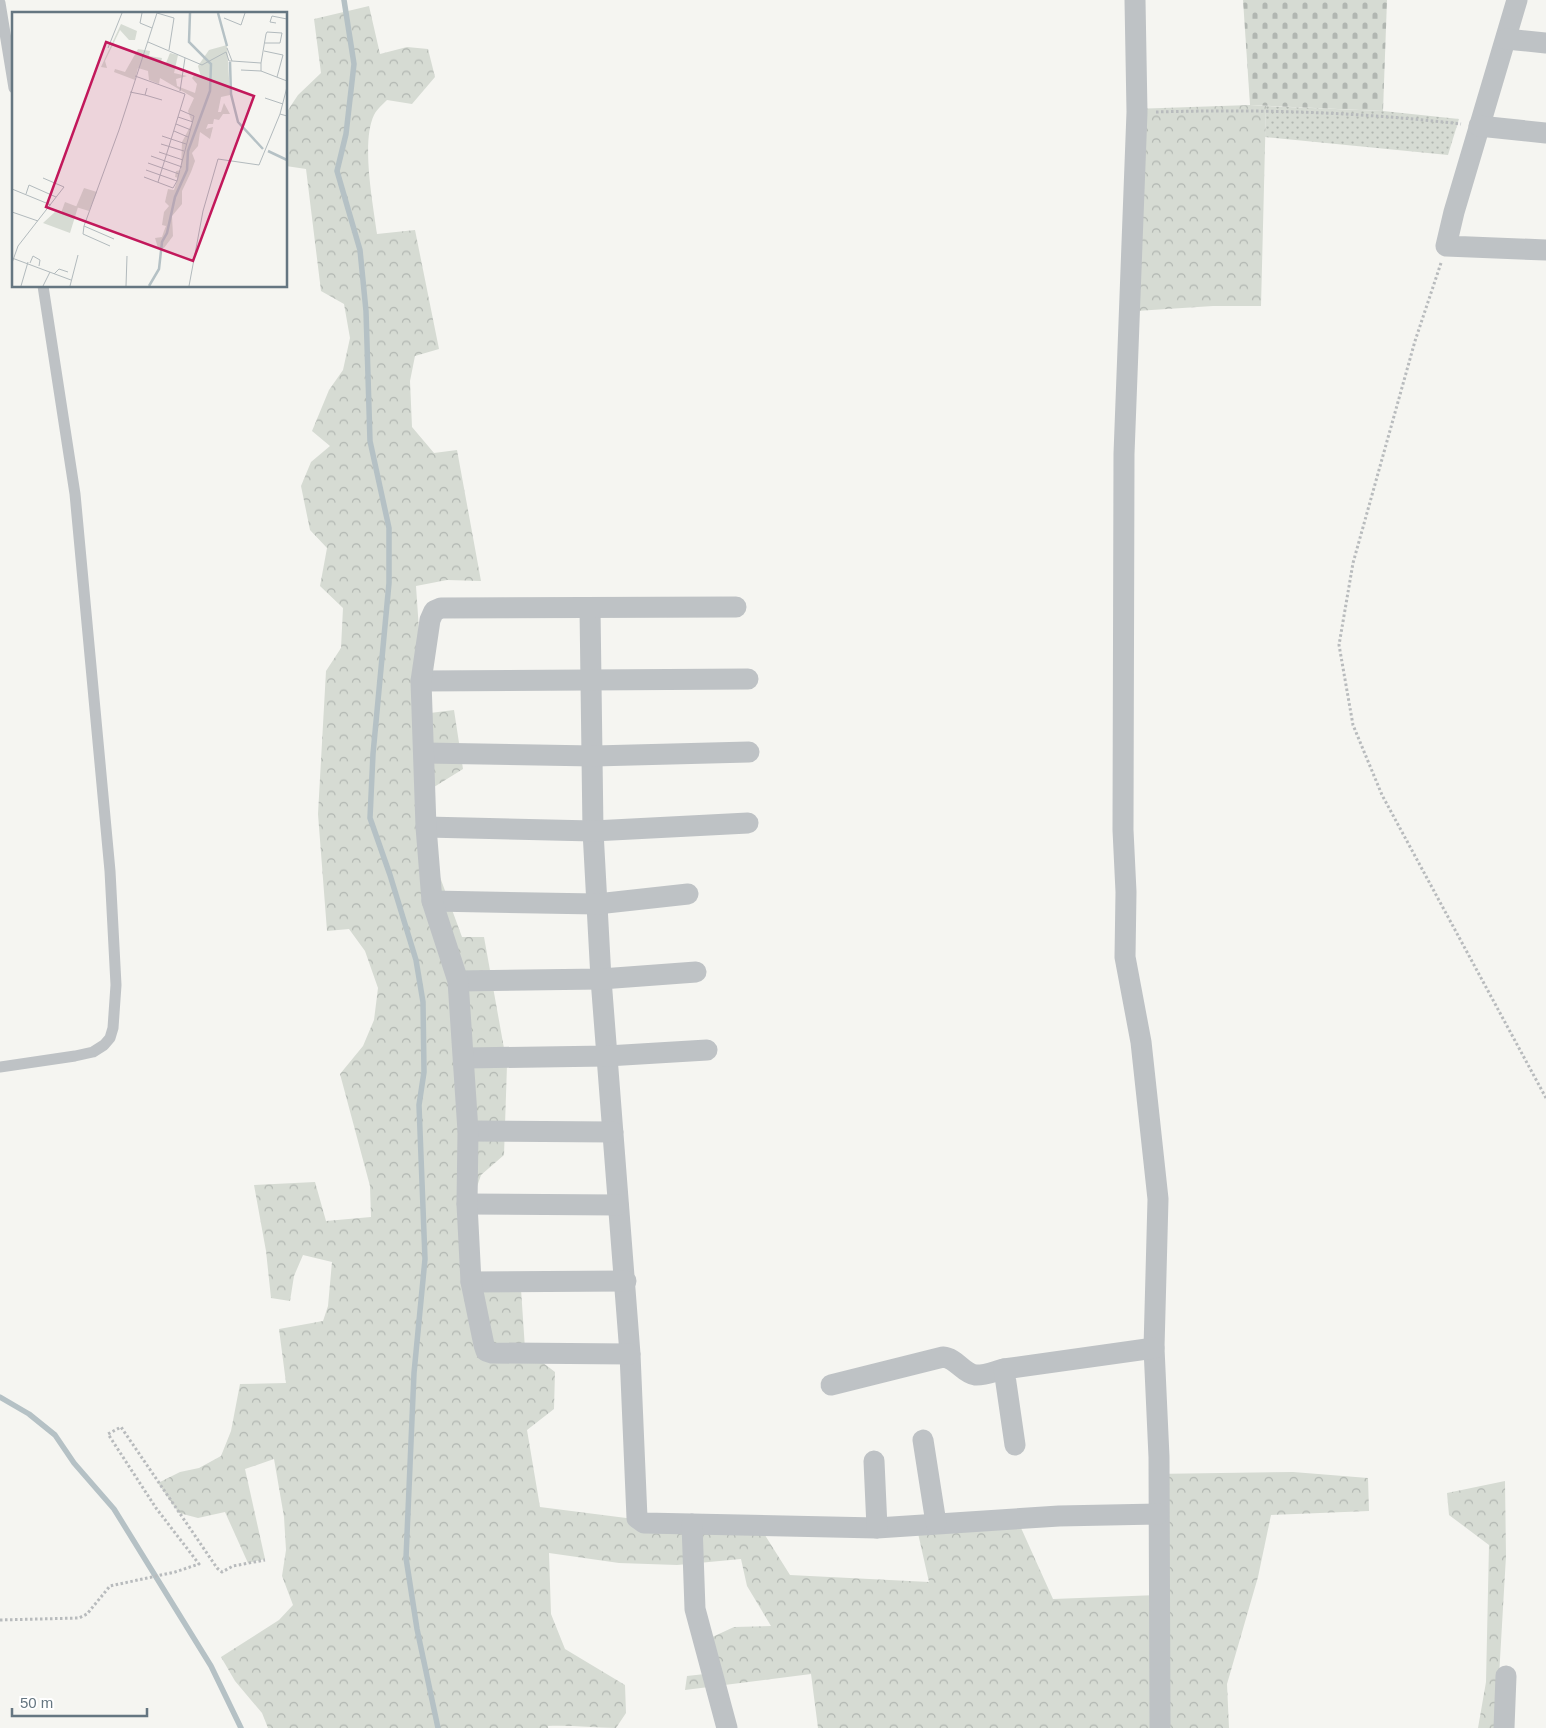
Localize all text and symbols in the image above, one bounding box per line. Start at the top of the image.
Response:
inset map [12,12,288,288]
scale bar [12,1686,148,1718]
text: 50 m [20,1694,53,1711]

